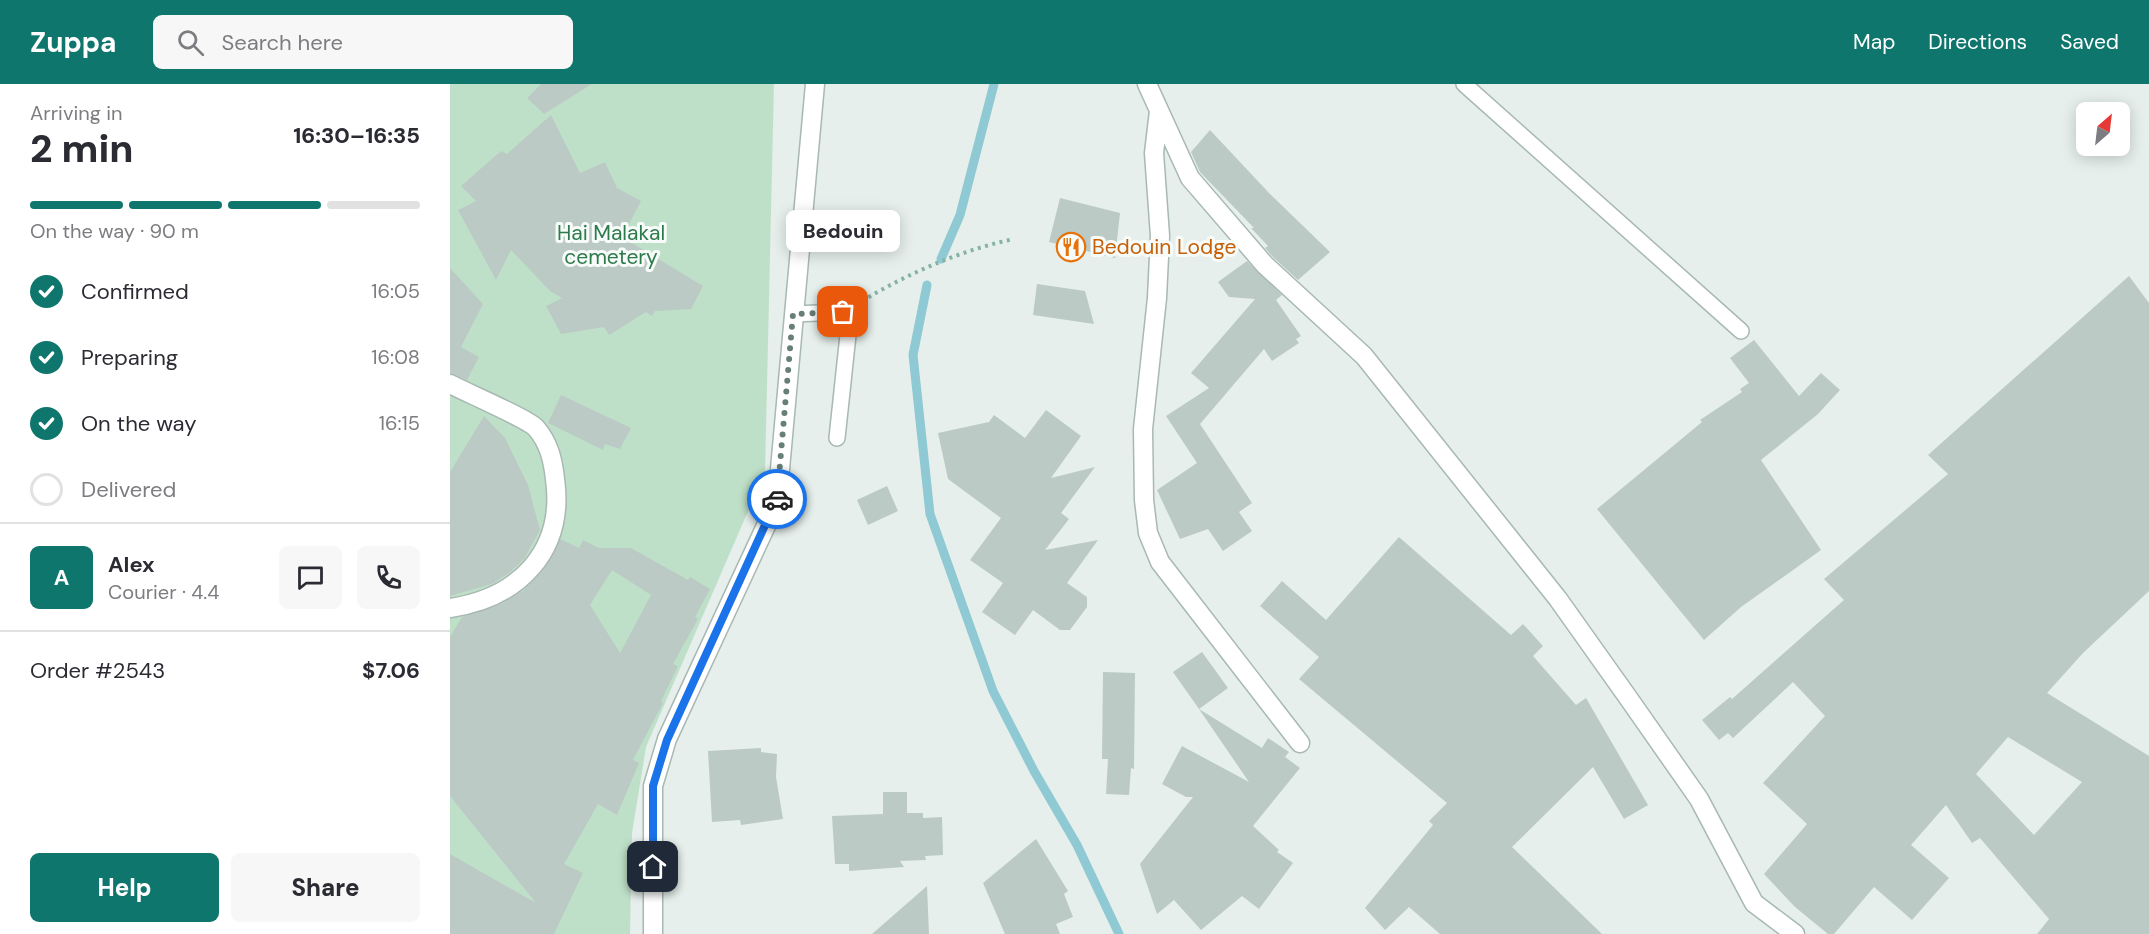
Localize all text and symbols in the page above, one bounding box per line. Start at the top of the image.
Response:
search box [153,15,573,69]
text: Zuppa [30,24,117,61]
icon: search [174,26,207,59]
text: Search here [222,28,343,57]
text: Map [1853,28,1895,56]
text: Directions [1928,28,2027,56]
text: Saved [2060,28,2119,56]
text: Arriving in [30,100,122,126]
north arrow [2076,102,2130,156]
map controls [2076,102,2130,156]
text: 16:30–16:35 [293,121,420,150]
text: 2 min [30,123,134,174]
callout: Bedouin [786,210,900,252]
text: On the way · 90 m [30,218,199,244]
text: Bedouin [803,218,883,244]
park label: Hai Malakal cemetery [557,219,665,271]
restaurant icon: Bedouin Lodge [1055,231,1087,263]
place label: Bedouin Lodge [1092,233,1236,261]
icon: check [30,275,63,308]
text: Confirmed [81,277,189,306]
text: 16:05 [371,278,420,304]
pin [817,286,868,337]
icon: bag [826,295,859,328]
icon: check [30,341,63,374]
text: Preparing [81,343,178,372]
text: 16:08 [371,344,420,370]
icon: check [30,407,63,440]
text: On the way [81,409,196,438]
text: 16:15 [379,410,420,436]
courier [747,469,807,529]
text: Delivered [81,475,176,504]
icon: car [761,483,794,516]
button: chat [279,546,342,609]
button: phone [357,546,420,609]
text: Alex [108,550,155,579]
text: A [54,563,69,592]
text: Courier · 4.4 [108,579,219,605]
text: Order #2543 [30,656,165,685]
text: $7.06 [362,656,420,685]
pin [627,841,678,892]
icon: home [636,850,669,883]
button: Help [30,853,219,922]
button: Share [231,853,420,922]

